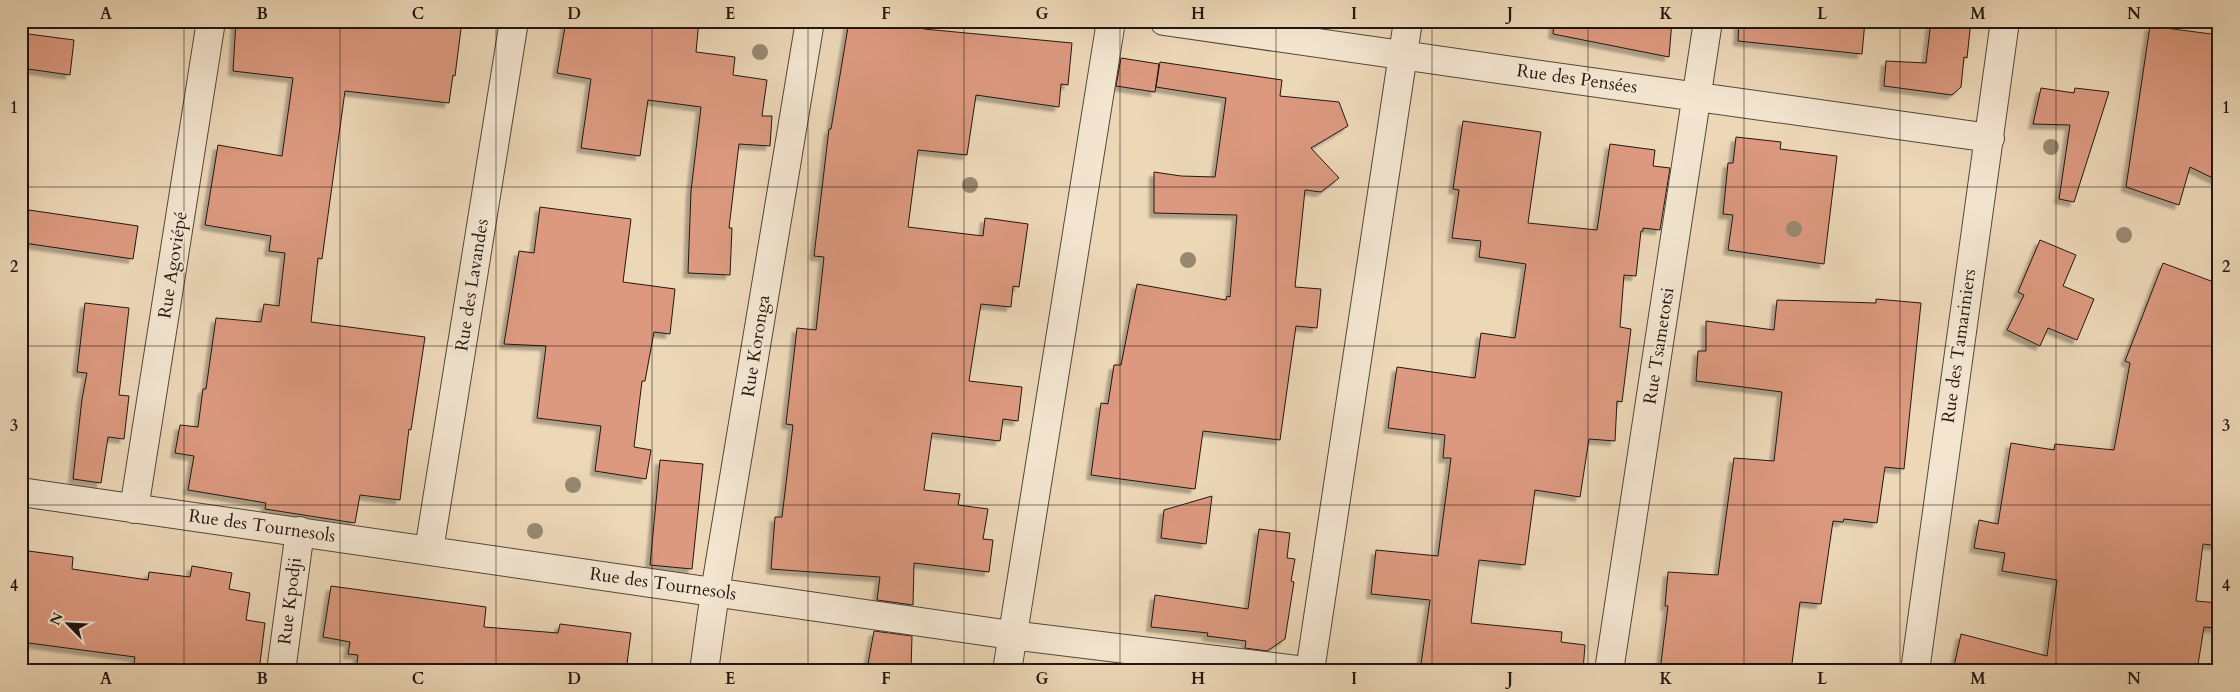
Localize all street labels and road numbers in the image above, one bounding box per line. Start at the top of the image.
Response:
street label: Rue des Pensées [1515,58,1639,100]
street label: Rue Agoviépé [152,210,194,320]
street label: Rue des Lavandes [449,217,495,353]
street label: Rue des Tamariniers [1936,267,1982,425]
street label: Rue Tsametotsi [1637,286,1681,406]
street label: Rue Koronga [736,293,776,399]
street label: Rue des Tournesols [187,503,337,549]
street label: Rue Kpodji [272,556,308,646]
street label: Rue des Tournesols [588,561,738,607]

